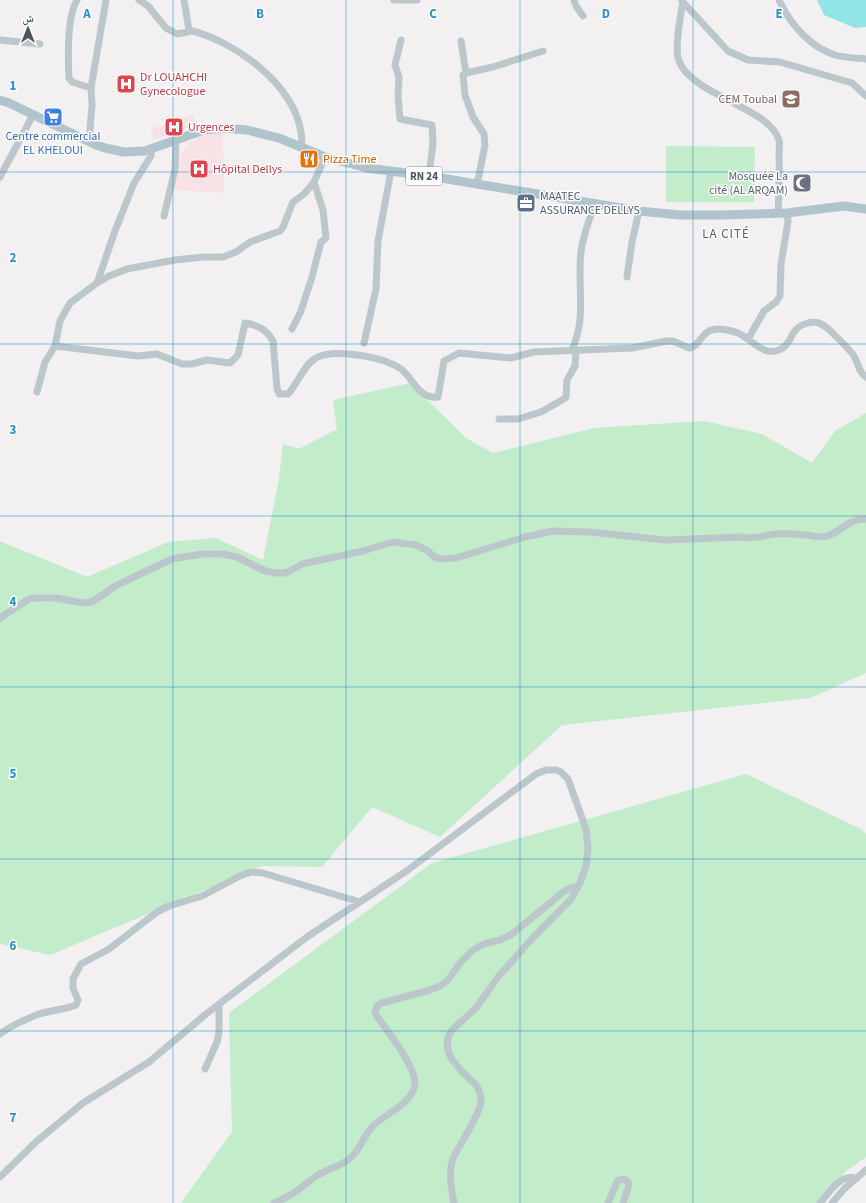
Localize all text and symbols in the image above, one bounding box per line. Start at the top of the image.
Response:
text: A [82,5,91,23]
text: B [256,5,264,23]
text: C [429,5,437,23]
text: D [602,5,610,23]
text: E [775,5,783,23]
north arrow [8,8,48,48]
text: ش [22,11,34,26]
place label: Dr LOUAHCHI Gynecologue [140,69,207,100]
hospital icon: Dr LOUAHCHI Gynecologue [115,73,137,95]
text: 1 [10,77,17,95]
school or university icon: CEM Toubal [780,88,802,110]
place label: CEM Toubal [718,91,777,108]
supermarket icon: Centre commercial EL KHELOUI [42,106,64,128]
hospital icon: Urgences [163,116,185,138]
place label: Urgences [188,119,234,136]
place label: Centre commercial EL KHELOUI [6,128,100,159]
restaurant icon: Pizza Time [298,148,320,170]
place label: Pizza Time [323,151,376,168]
hospital icon: Hôpital Dellys [188,158,210,180]
place label: Hôpital Dellys [213,161,282,178]
road number: RN 24 [406,167,442,185]
place label: Mosquée La cité (AL ARQAM) [709,168,788,199]
mosque icon: Mosquée La cité (AL ARQAM) [791,172,813,194]
place label: MAATEC ASSURANCE DELLYS [540,188,640,219]
office icon: MAATEC ASSURANCE DELLYS [515,192,537,214]
district label: LA CITÉ [702,225,750,243]
text: 2 [10,249,17,267]
text: 3 [10,421,17,439]
text: 4 [10,593,17,611]
text: 5 [10,765,17,783]
text: 6 [10,937,17,955]
text: 7 [10,1109,17,1127]

